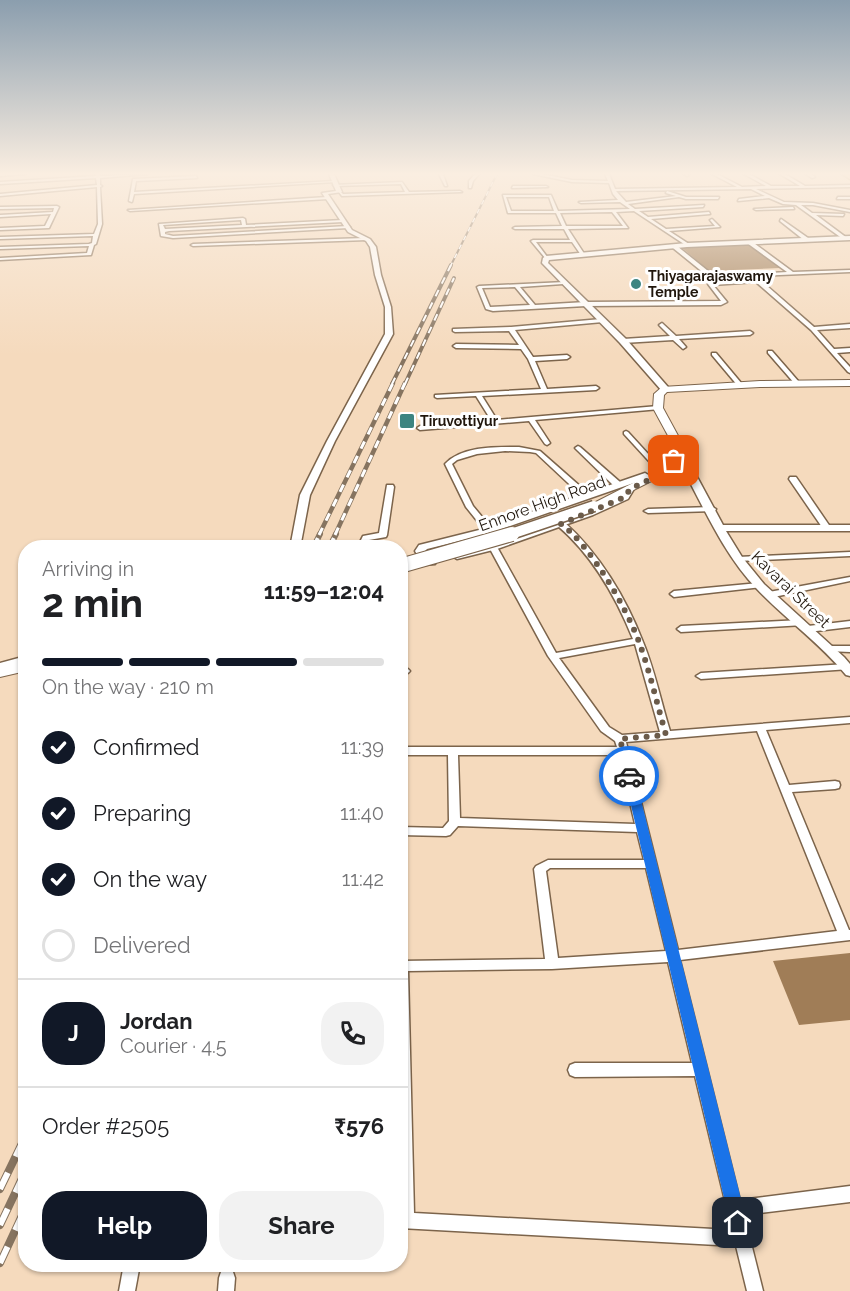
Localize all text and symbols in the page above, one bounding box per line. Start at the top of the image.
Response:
place label: Thiyagarajaswamy Temple [648,268,774,300]
marker: Thiyagarajaswamy Temple [629,277,643,291]
marker: Tiruvottiyur [398,412,416,430]
place label: Tiruvottiyur [420,413,499,429]
pin [648,435,699,486]
icon: bag [657,444,690,477]
street label: Ennore High Road [476,472,608,535]
street label: Kavarai Street [747,547,834,632]
text: Arriving in [42,557,134,581]
text: 11:59–12:04 [264,578,384,604]
text: 2 min [42,580,143,626]
text: On the way · 210 m [42,675,214,699]
icon: check [42,731,75,764]
text: Confirmed [93,734,200,760]
text: 11:39 [341,735,384,759]
courier [599,746,659,806]
icon: car [613,760,646,793]
icon: check [42,797,75,830]
text: Preparing [93,800,191,826]
text: 11:40 [340,801,384,825]
icon: check [42,863,75,896]
text: On the way [93,866,207,892]
text: 11:42 [342,867,384,891]
text: Delivered [93,932,191,958]
button: phone [321,1002,384,1065]
text: Jordan [120,1008,192,1034]
text: J [68,1020,79,1046]
text: Courier · 4.5 [120,1034,227,1058]
text: Order #2505 [42,1113,169,1139]
text: ₹576 [334,1113,384,1139]
button: Help [42,1191,207,1260]
button: Share [219,1191,384,1260]
pin [712,1197,763,1248]
icon: home [721,1206,754,1239]

